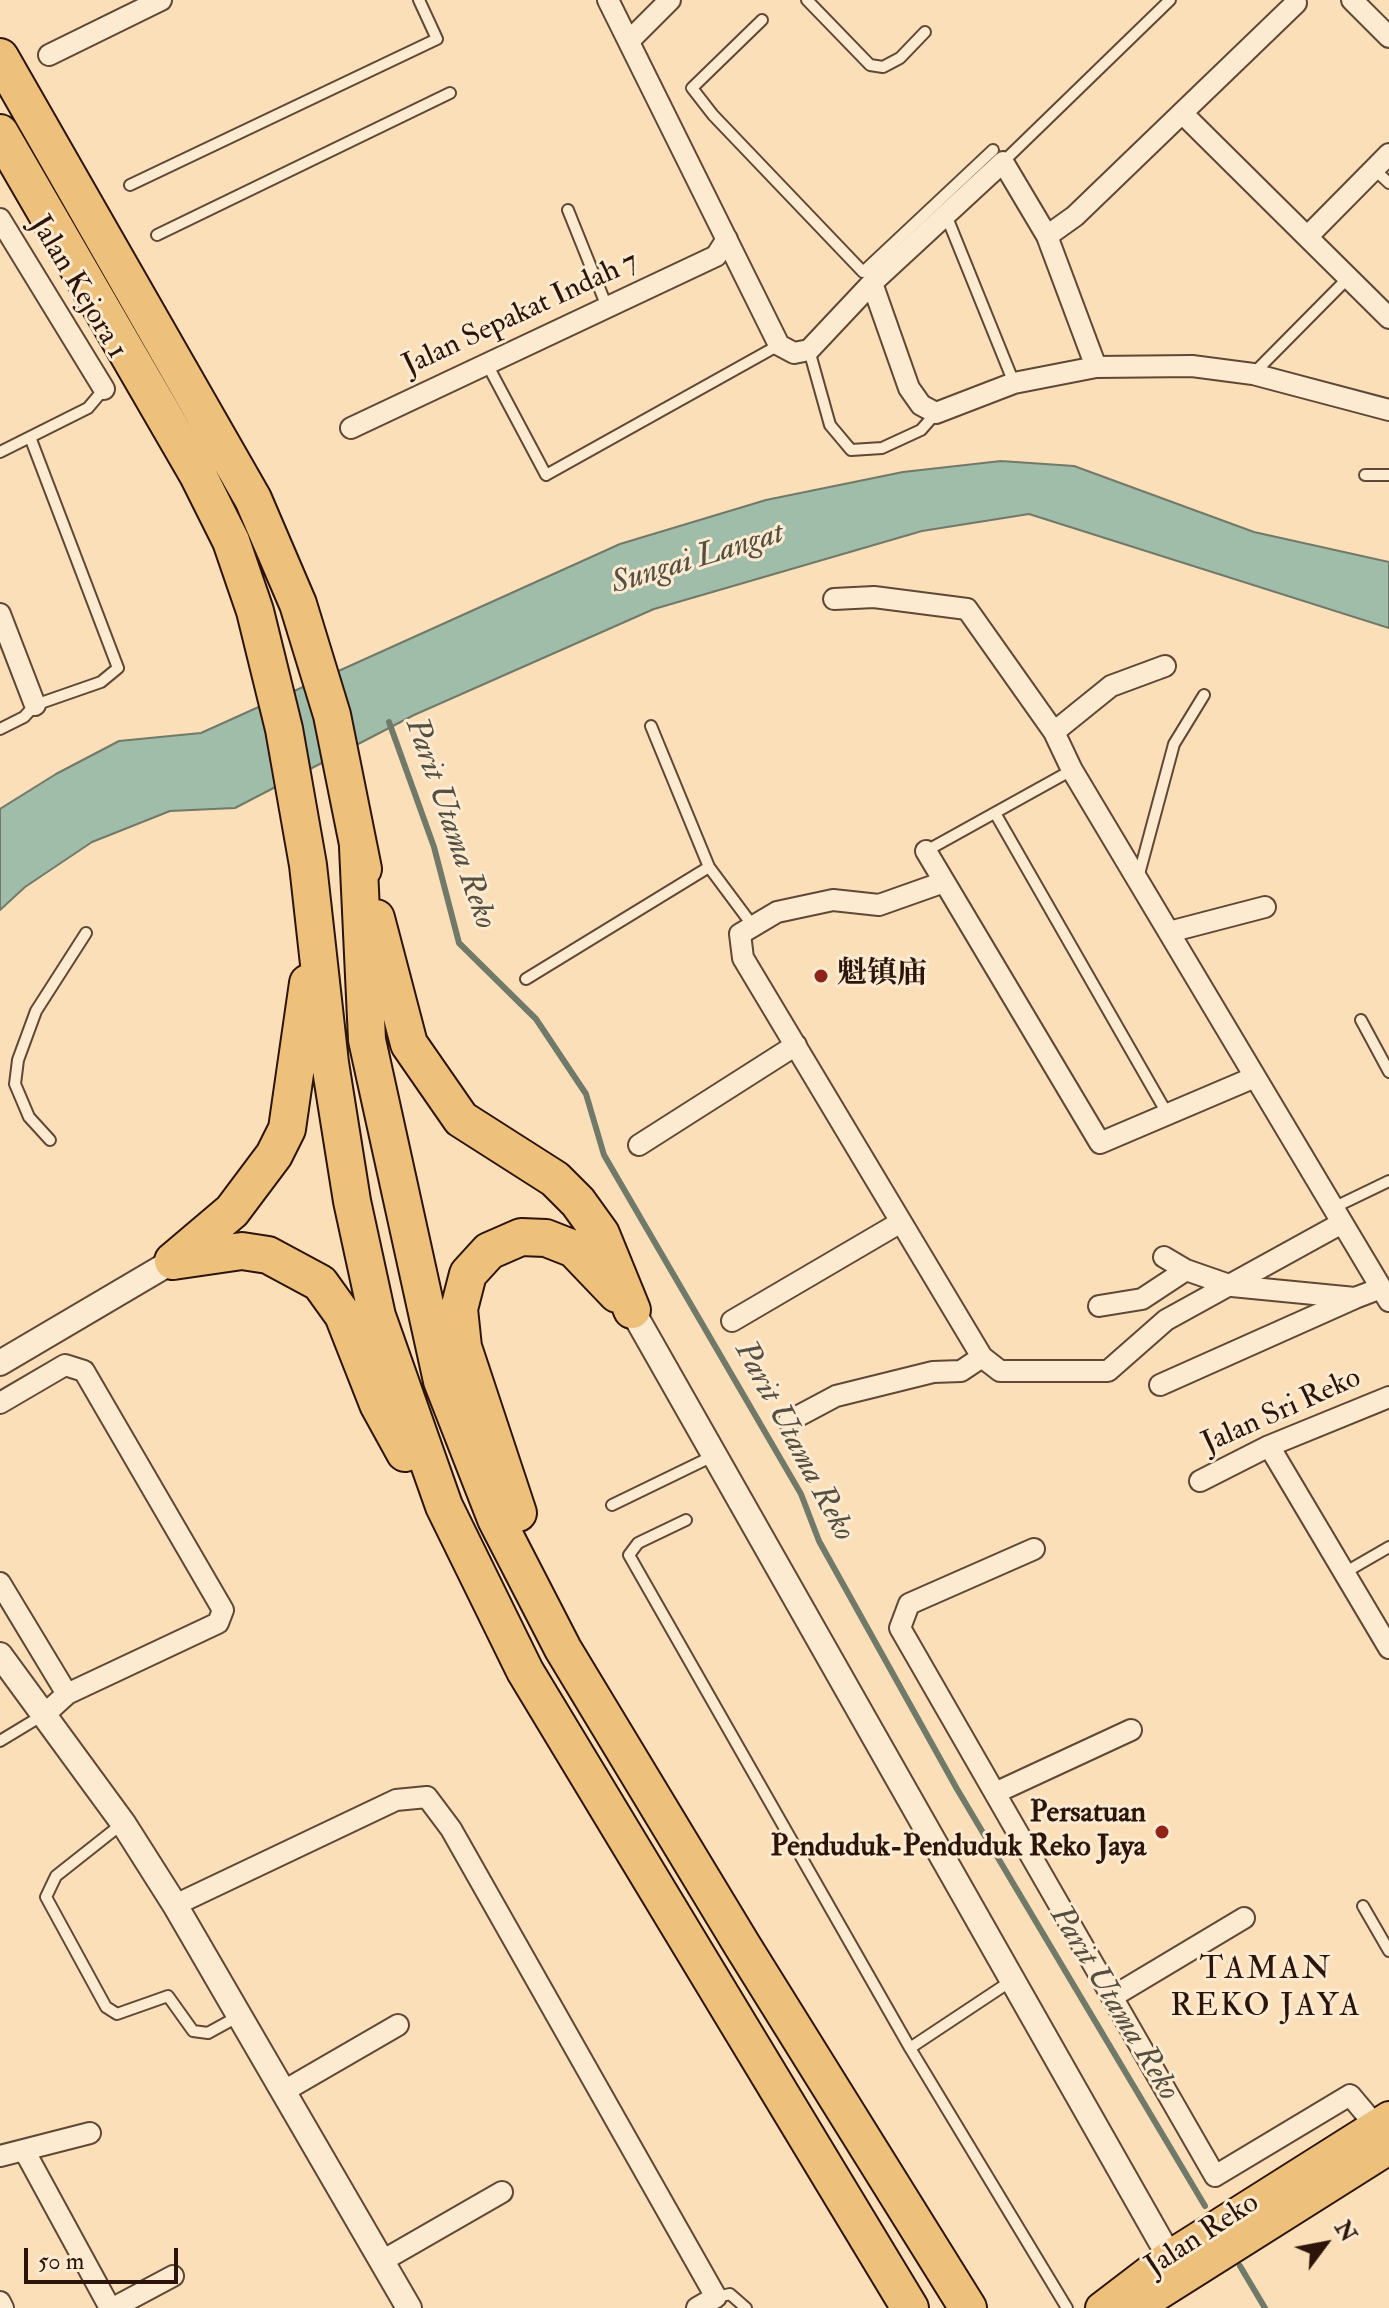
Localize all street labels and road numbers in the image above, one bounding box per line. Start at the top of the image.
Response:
street label: Jalan Kejora 1 [20,210,134,366]
street label: Jalan Sepakat Indah 7 [398,245,644,385]
street label: Jalan Sri Reko [1197,1361,1367,1463]
street label: Jalan Reko [1140,2186,1266,2286]

